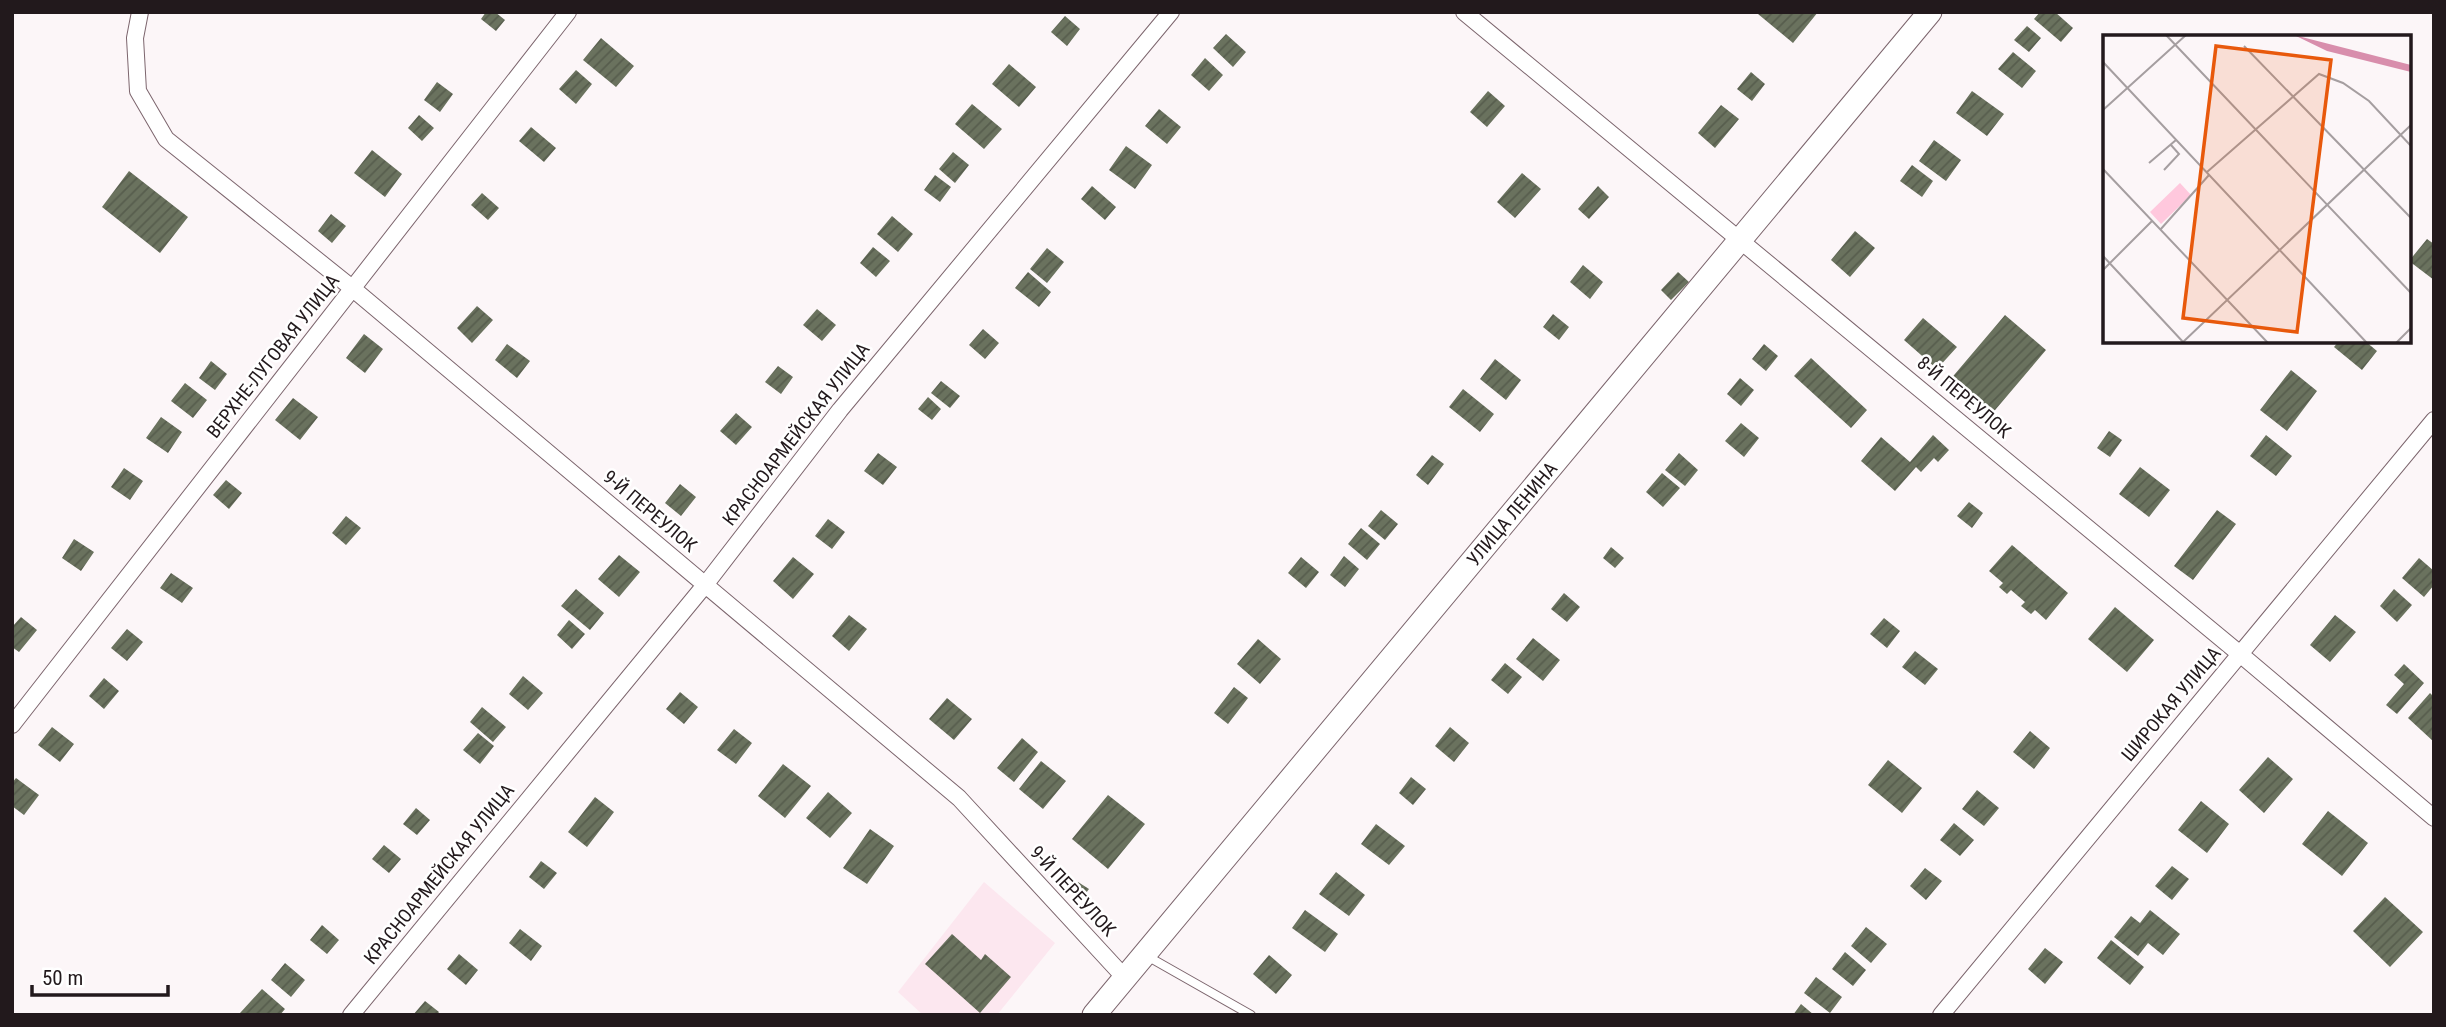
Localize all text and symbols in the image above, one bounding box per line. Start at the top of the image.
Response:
inset map [2103,35,2411,343]
street label: ВЕРХНЕ-ЛУГОВАЯ УЛИЦА [202,269,344,443]
street label: КРАСНОАРМЕЙСКАЯ УЛИЦА [717,338,875,530]
street label: 8-Й ПЕРЕУЛОК [1913,351,2016,443]
street label: УЛИЦА ЛЕНИНА [1462,457,1562,571]
street label: 9-Й ПЕРЕУЛОК [599,465,702,557]
street label: ШИРОКАЯ УЛИЦА [2116,642,2226,766]
street label: КРАСНОАРМЕЙСКАЯ УЛИЦА [359,779,519,969]
street label: 9-Й ПЕРЕУЛОК [1025,841,1121,941]
scale bar [32,954,168,998]
text: 50 m [42,966,83,990]

